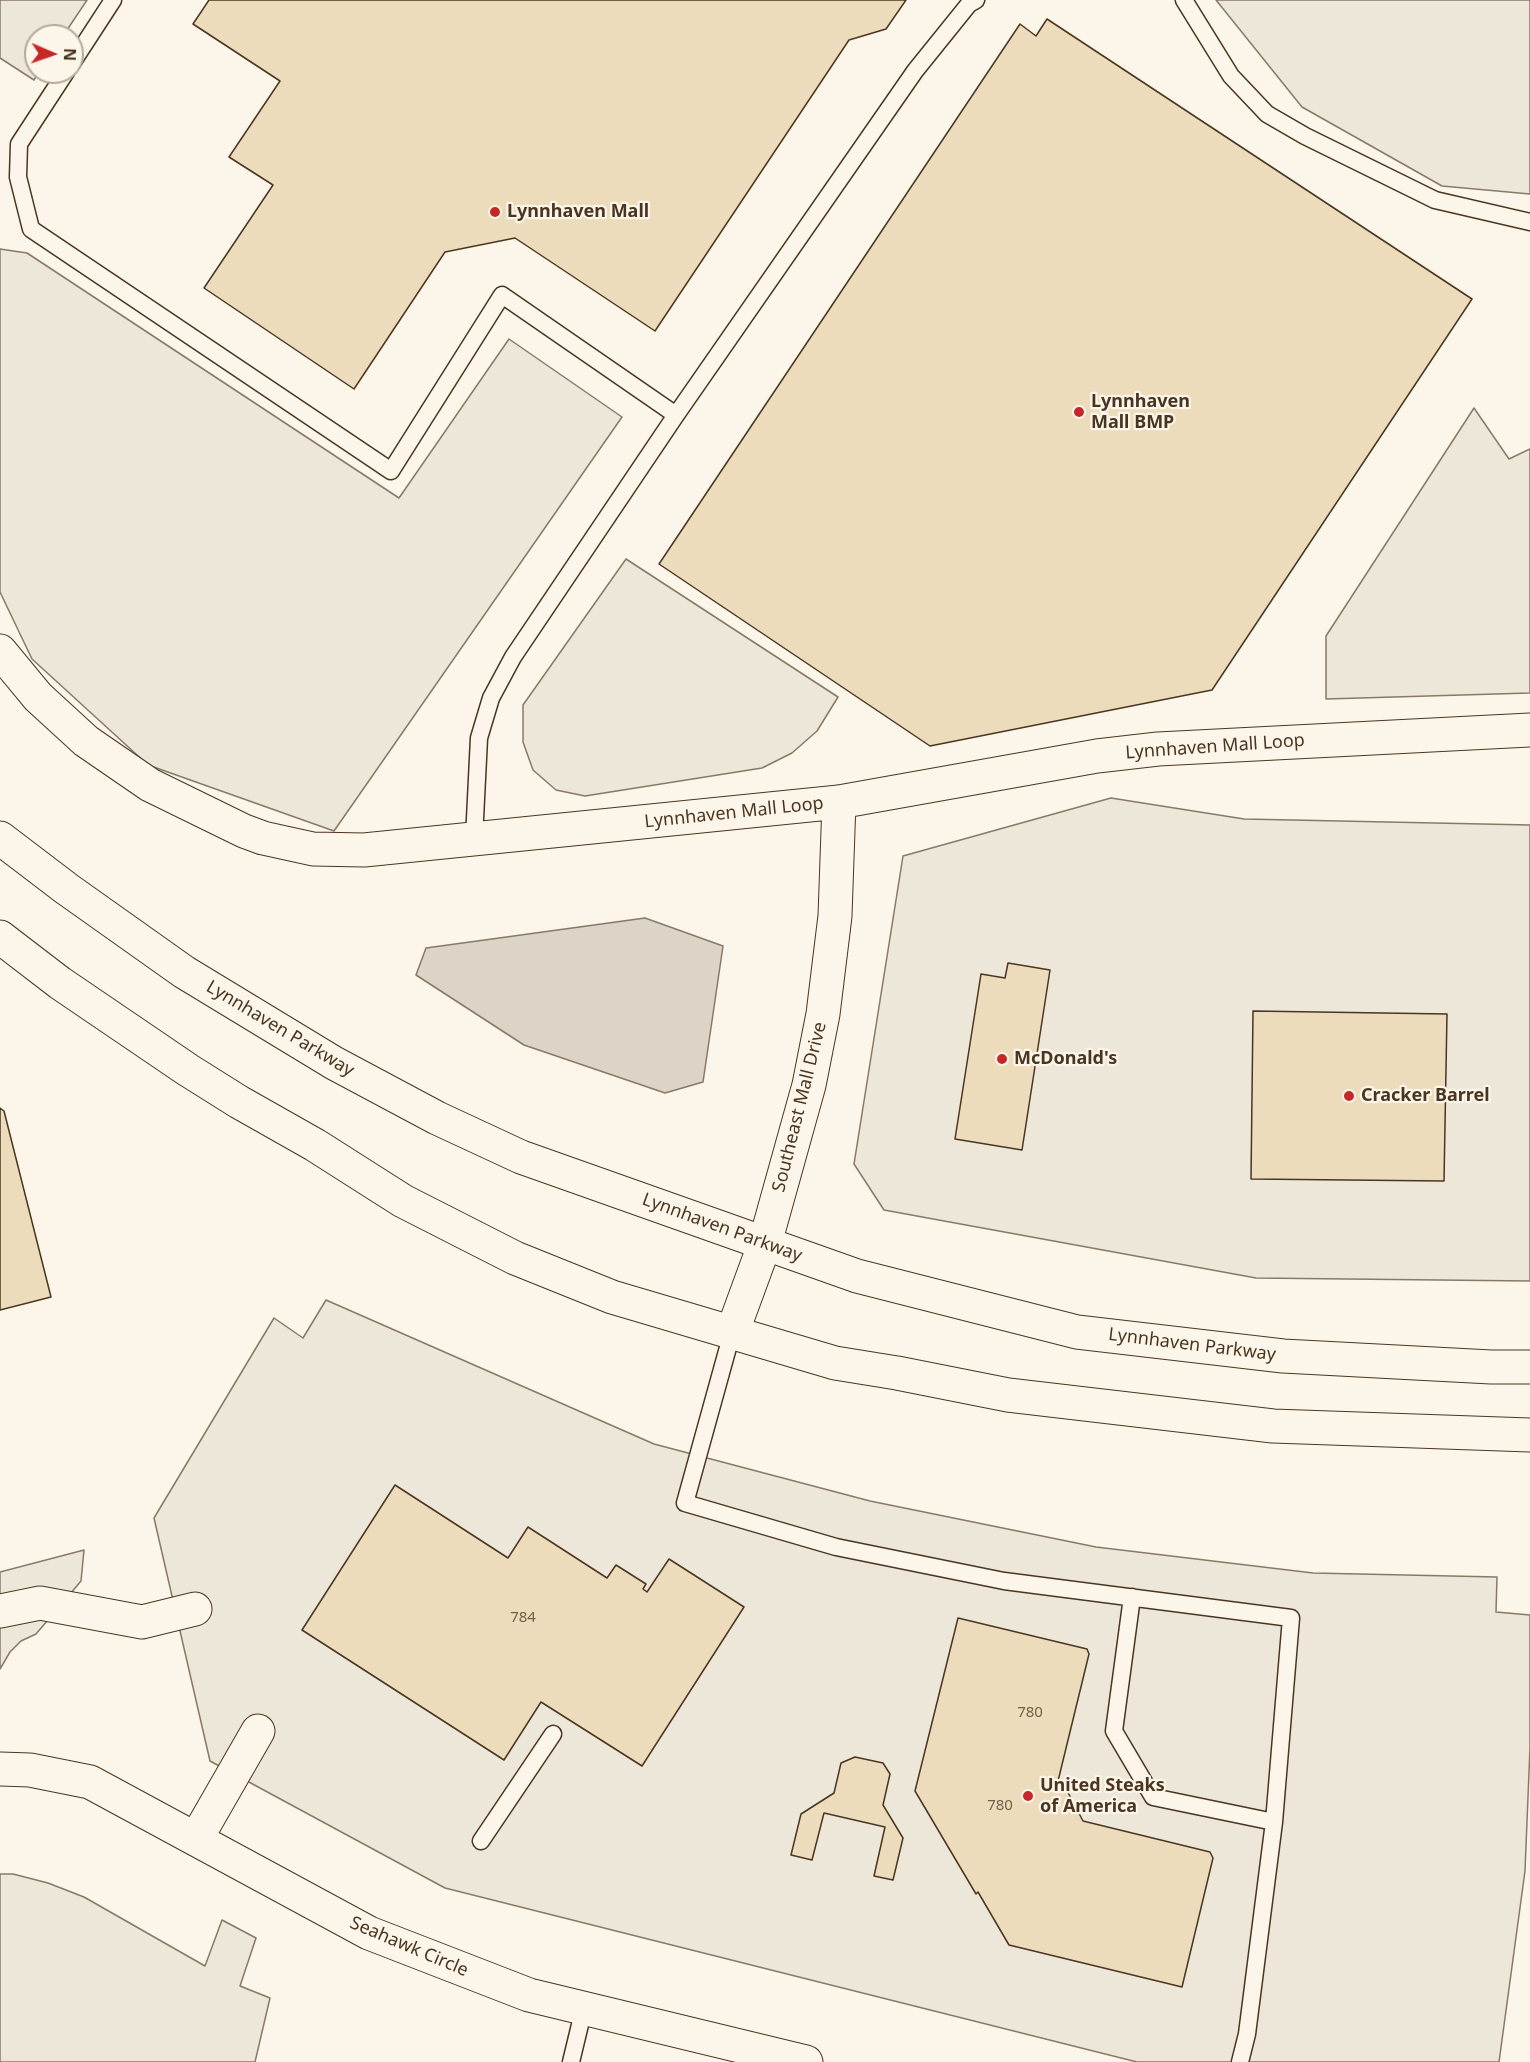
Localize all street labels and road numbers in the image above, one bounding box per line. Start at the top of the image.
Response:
street label: Lynnhaven Mall Loop [1125,730,1305,764]
street label: Lynnhaven Mall Loop [643,793,825,833]
street label: Lynnhaven Parkway [202,976,358,1082]
street label: Southeast Mall Drive [768,1020,832,1194]
street label: Lynnhaven Parkway [639,1189,805,1267]
street label: Lynnhaven Parkway [1107,1324,1277,1366]
street label: Seahawk Circle [347,1912,471,1982]

